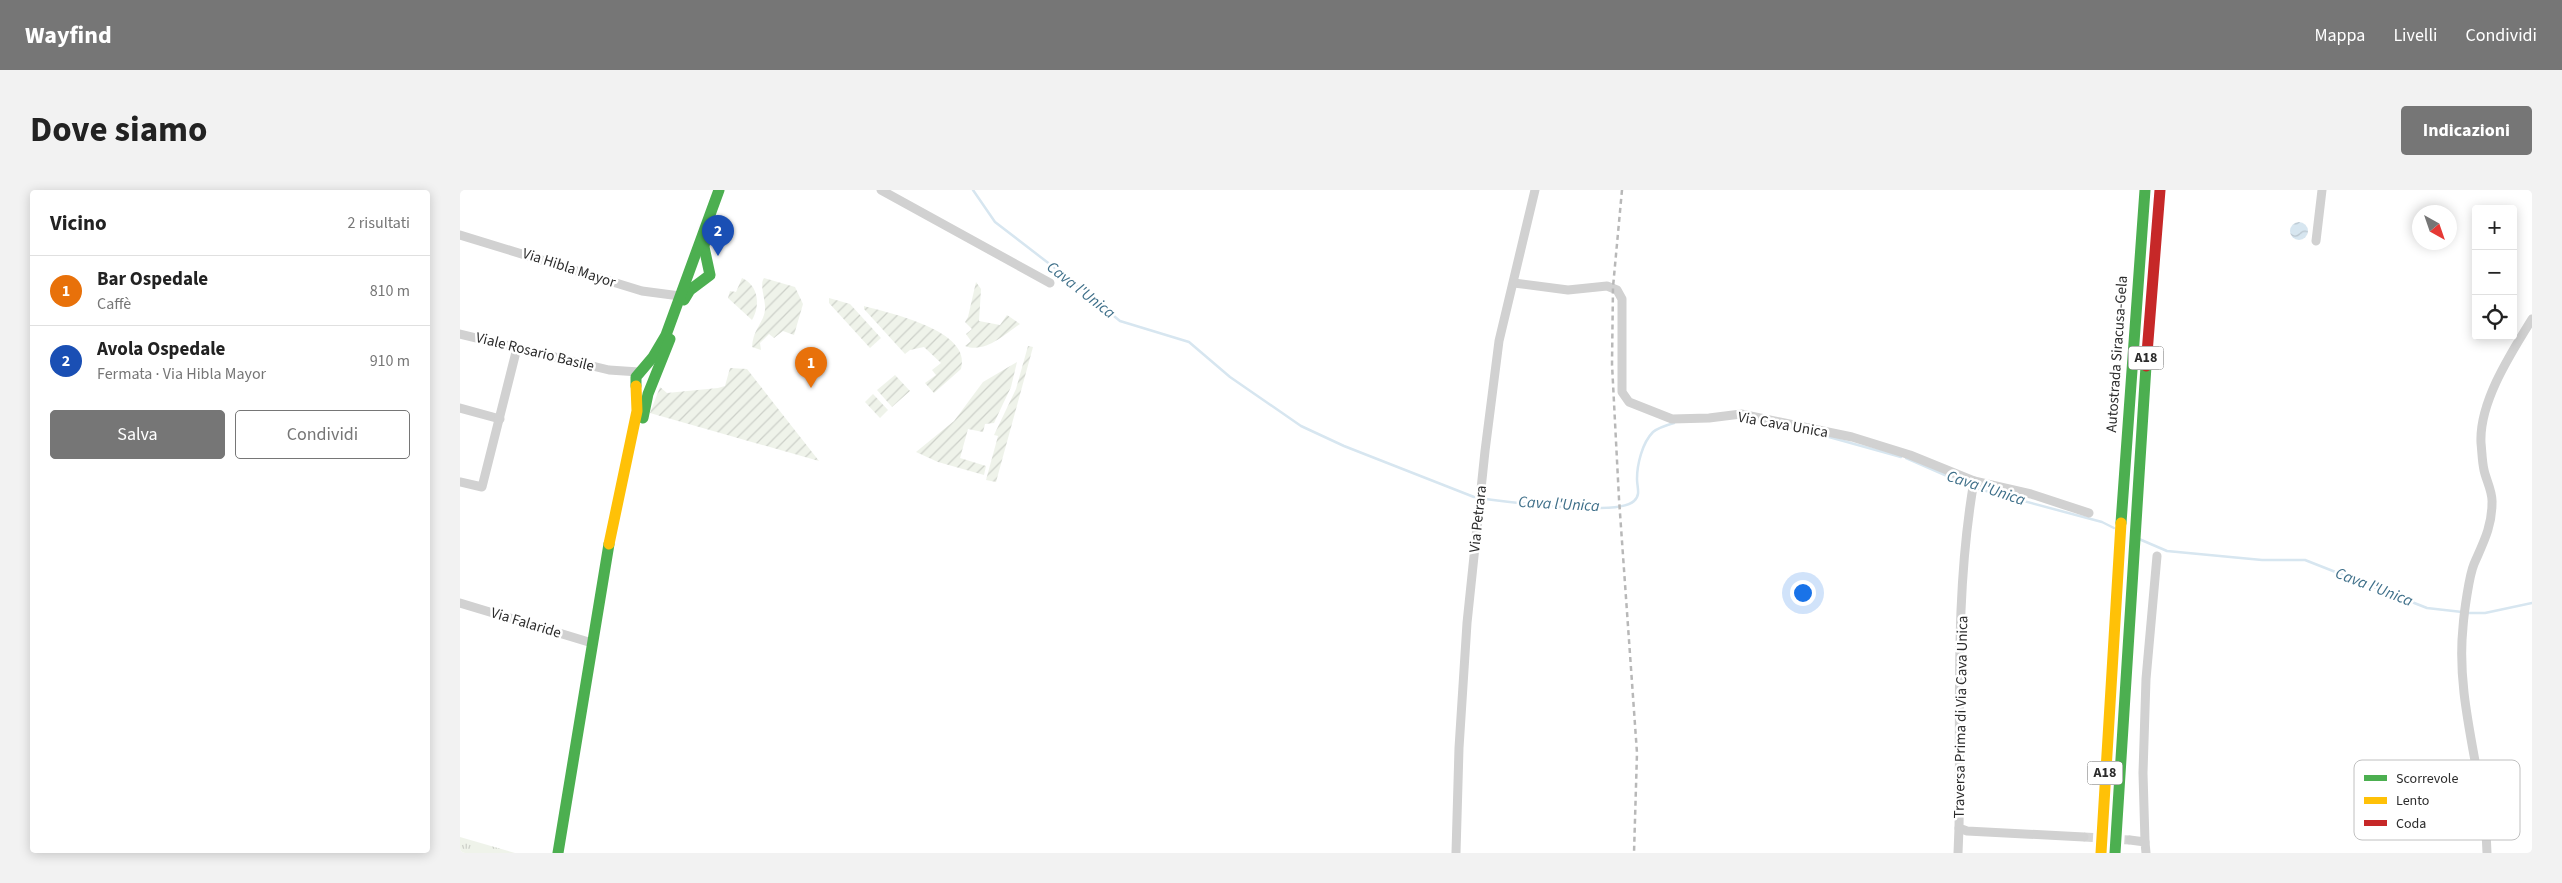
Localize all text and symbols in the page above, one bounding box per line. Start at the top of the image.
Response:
text: Wayfind [25,18,112,53]
text: Mappa [2314,23,2365,48]
text: Livelli [2393,23,2437,48]
text: Condividi [2465,23,2537,48]
text: Dove siamo [30,105,208,155]
button: Indicazioni [2401,106,2532,155]
north arrow [2412,205,2457,250]
map controls [2472,205,2517,340]
button: + [2472,205,2517,250]
text: Vicino [50,208,107,238]
text: 2 risultati [348,212,410,234]
pin: 2 [702,215,734,256]
street label: Via Hibla Mayor [520,243,619,293]
button: − [2472,250,2517,295]
water label: Cava l'Unica [1042,256,1120,324]
text: Bar Ospedale [97,266,208,293]
street label: Autostrada Siracusa-Gela [2101,275,2133,433]
text: 1 [62,280,70,302]
text: 810 m [370,280,410,302]
text: Caffè [97,293,131,315]
button: locate [2472,295,2517,340]
street label: Viale Rosario Basile [474,327,596,377]
text: Avola Ospedale [97,336,225,363]
road number: A18 [2128,346,2164,370]
pin: 1 [795,347,827,388]
text: 2 [62,350,70,372]
text: 910 m [370,350,410,372]
text: Fermata · Via Hibla Mayor [97,363,266,385]
street label: Via Cava Unica [1736,407,1830,443]
button: Salva [50,410,225,459]
button: Condividi [235,410,410,459]
water label: Cava l'Unica [1944,465,2029,511]
street label: Via Petrara [1464,484,1492,554]
water label: Cava l'Unica [1518,491,1601,517]
water label: Cava l'Unica [2332,562,2416,612]
your location [1790,580,1816,606]
street label: Via Falaride [488,602,564,644]
street label: Traversa Prima di Via Cava Unica [1949,615,1973,819]
legend [2354,760,2520,840]
road number: A18 [2088,762,2122,784]
text: Scorrevole [2396,769,2458,789]
text: Lento [2396,791,2429,811]
text: Coda [2396,814,2426,834]

